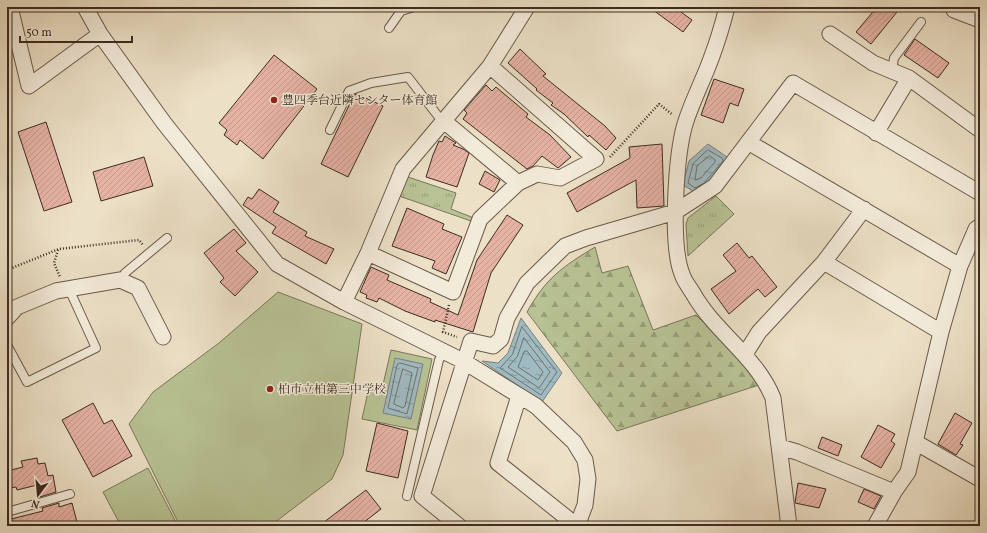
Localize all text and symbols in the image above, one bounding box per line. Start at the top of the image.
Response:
scale bar [20,18,132,44]
text: 50 m [26,25,52,41]
place label: 豊四季台近隣センター体育館 [282,93,438,109]
marker: 豊四季台近隣センター体育館 [269,95,279,105]
place label: 柏市立柏第三中学校 [278,382,386,398]
marker: 柏市立柏第三中学校 [265,384,275,394]
north arrow [18,475,58,515]
text: N [30,495,42,511]

